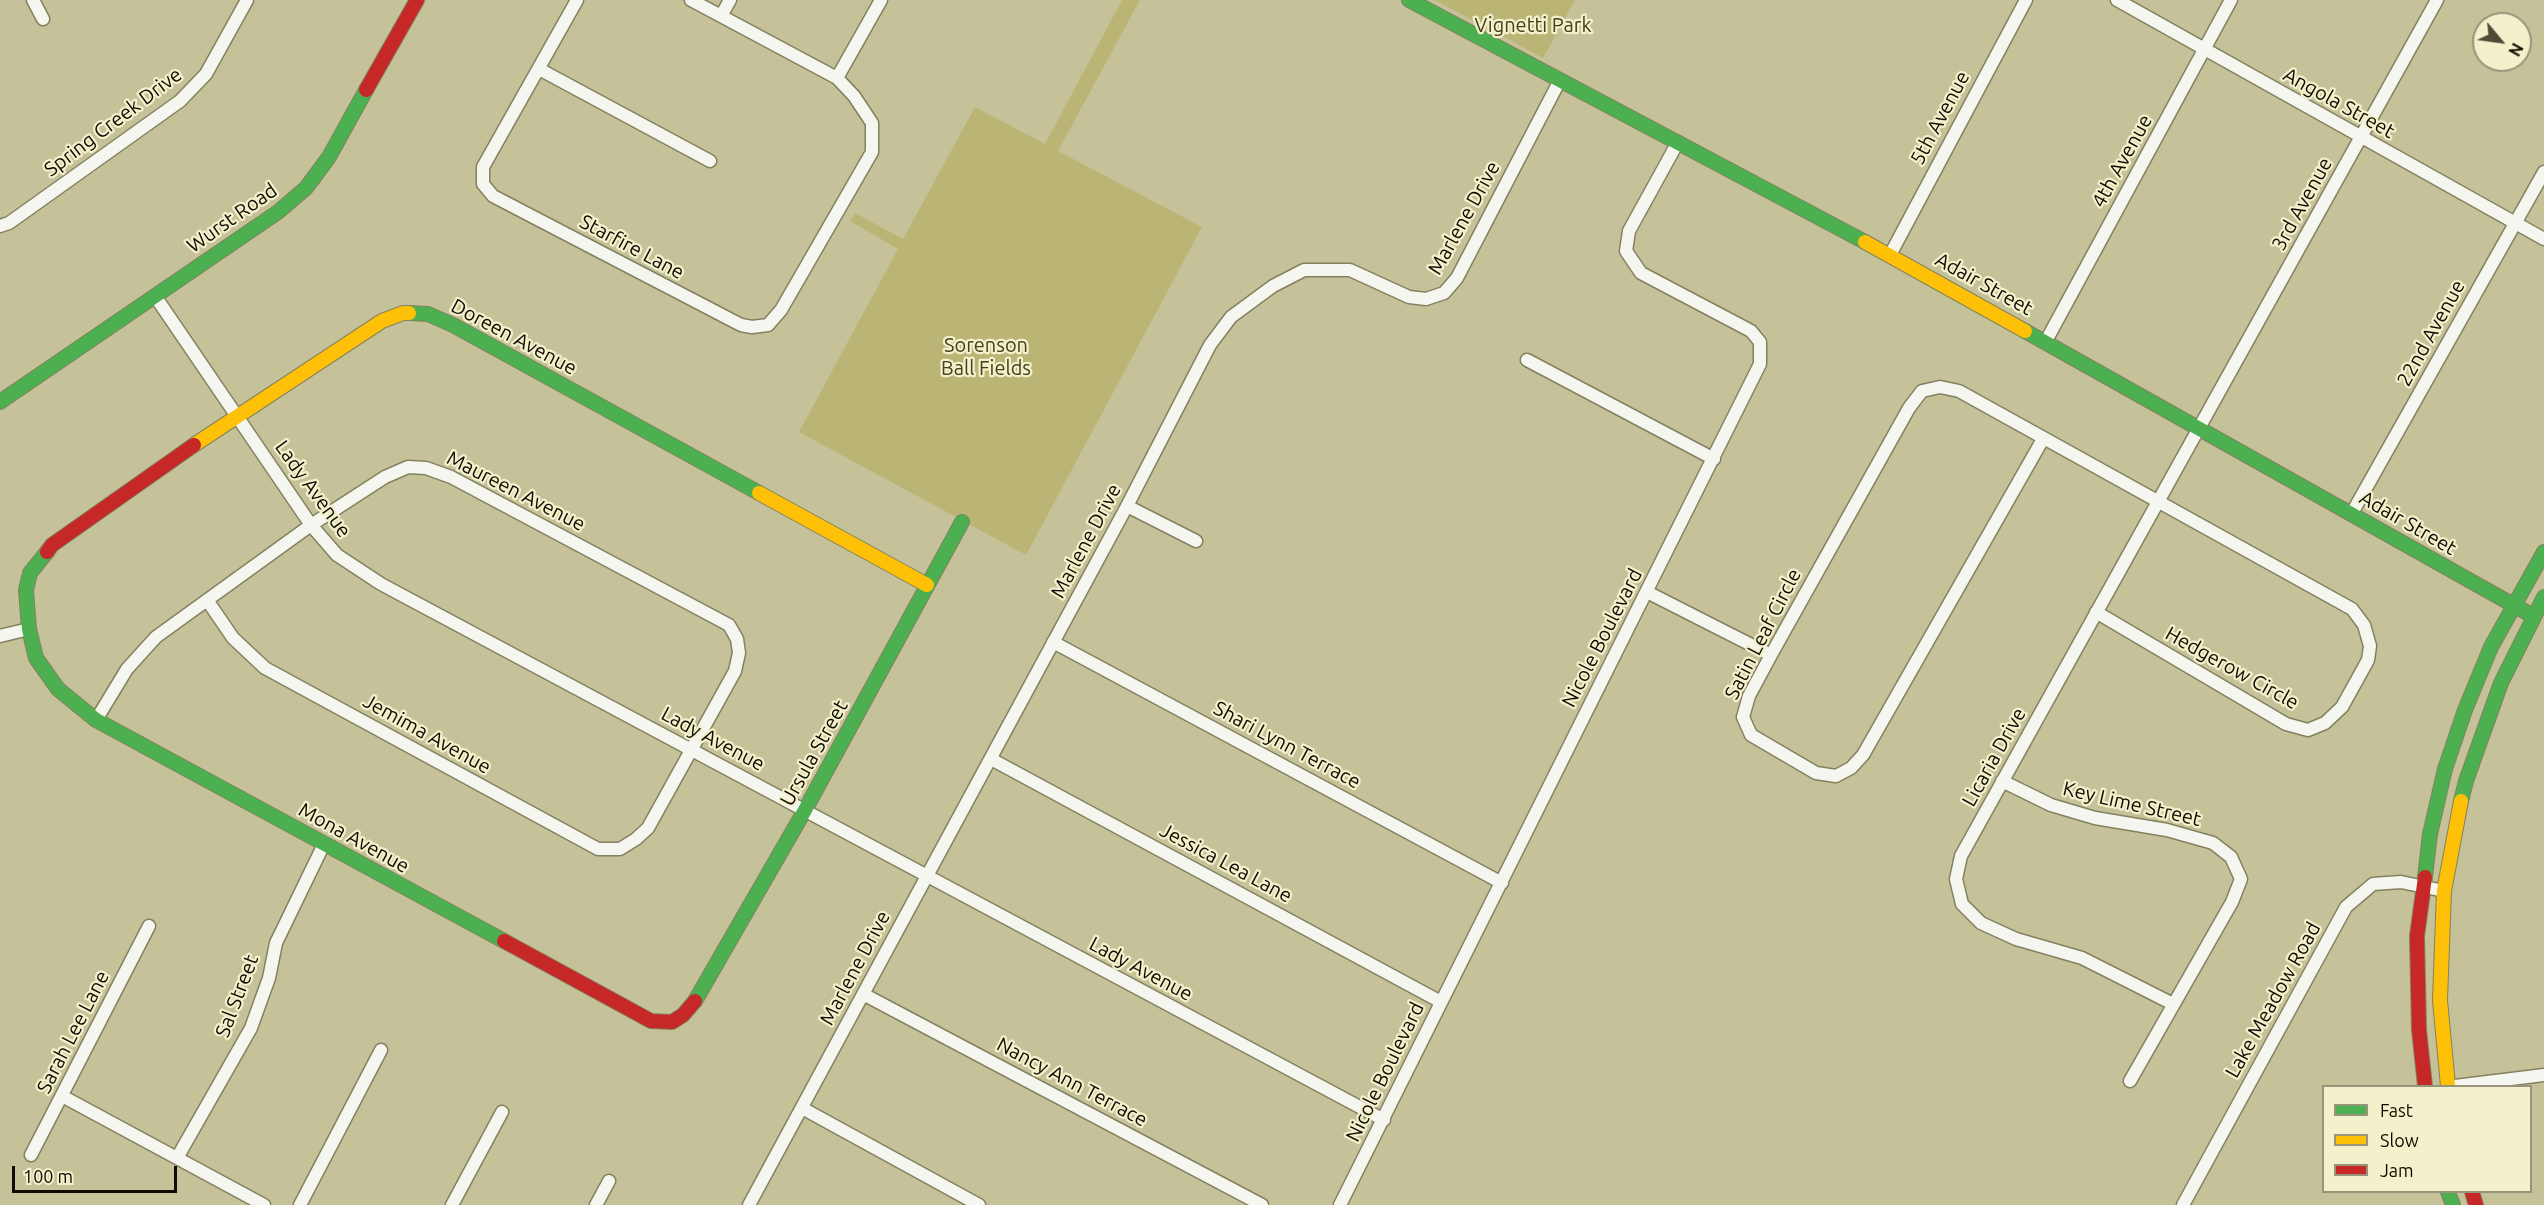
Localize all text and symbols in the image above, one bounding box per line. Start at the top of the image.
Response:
north arrow [2472,12,2532,72]
park label: Vignetti Park [1474,13,1592,37]
text: N [2505,40,2527,59]
street label: Spring Creek Drive [39,62,187,182]
street label: Angola Street [2279,63,2399,143]
street label: 5th Avenue [1905,67,1975,169]
street label: 4th Avenue [2087,110,2157,212]
street label: 3rd Avenue [2267,153,2337,255]
street label: Marlene Drive [1423,157,1505,279]
street label: Wurst Road [182,178,282,258]
street label: Starfire Lane [576,209,688,285]
street label: Adair Street [1931,247,2037,321]
street label: 22nd Avenue [2392,276,2470,390]
street label: Doreen Avenue [447,294,581,380]
park label: Sorenson Ball Fields [941,333,1031,380]
street label: Lady Avenue [270,436,356,542]
street label: Maureen Avenue [443,446,589,536]
street label: Marlene Drive [1046,480,1126,602]
street label: Adair Street [2355,486,2461,560]
street label: Nicole Boulevard [1557,565,1647,711]
street label: Satin Leaf Circle [1720,565,1806,703]
street label: Hedgerow Circle [2161,621,2303,715]
street label: Jemima Avenue [359,689,495,779]
street label: Ursula Street [775,696,853,810]
street label: Shari Lynn Terrace [1209,696,1365,794]
street label: Lady Avenue [657,702,769,776]
street label: Licaria Drive [1957,703,2031,811]
street label: Key Lime Street [2061,776,2203,832]
street label: Mona Avenue [295,798,413,878]
street label: Jessica Lea Lane [1156,818,1296,908]
street label: Marlene Drive [815,907,895,1029]
street label: Lake Meadow Road [2220,918,2326,1082]
street label: Lady Avenue [1085,932,1197,1006]
street label: Sal Street [210,951,264,1041]
street label: Sarah Lee Lane [32,967,114,1097]
street label: Nicole Boulevard [1341,998,1429,1146]
street label: Nancy Ann Terrace [993,1032,1151,1132]
legend [2322,1085,2532,1193]
text: Fast [2380,1100,2413,1120]
text: Slow [2380,1130,2419,1150]
scale bar [15,1154,180,1192]
text: Jam [2380,1160,2414,1180]
text: 100 m [23,1166,73,1186]

